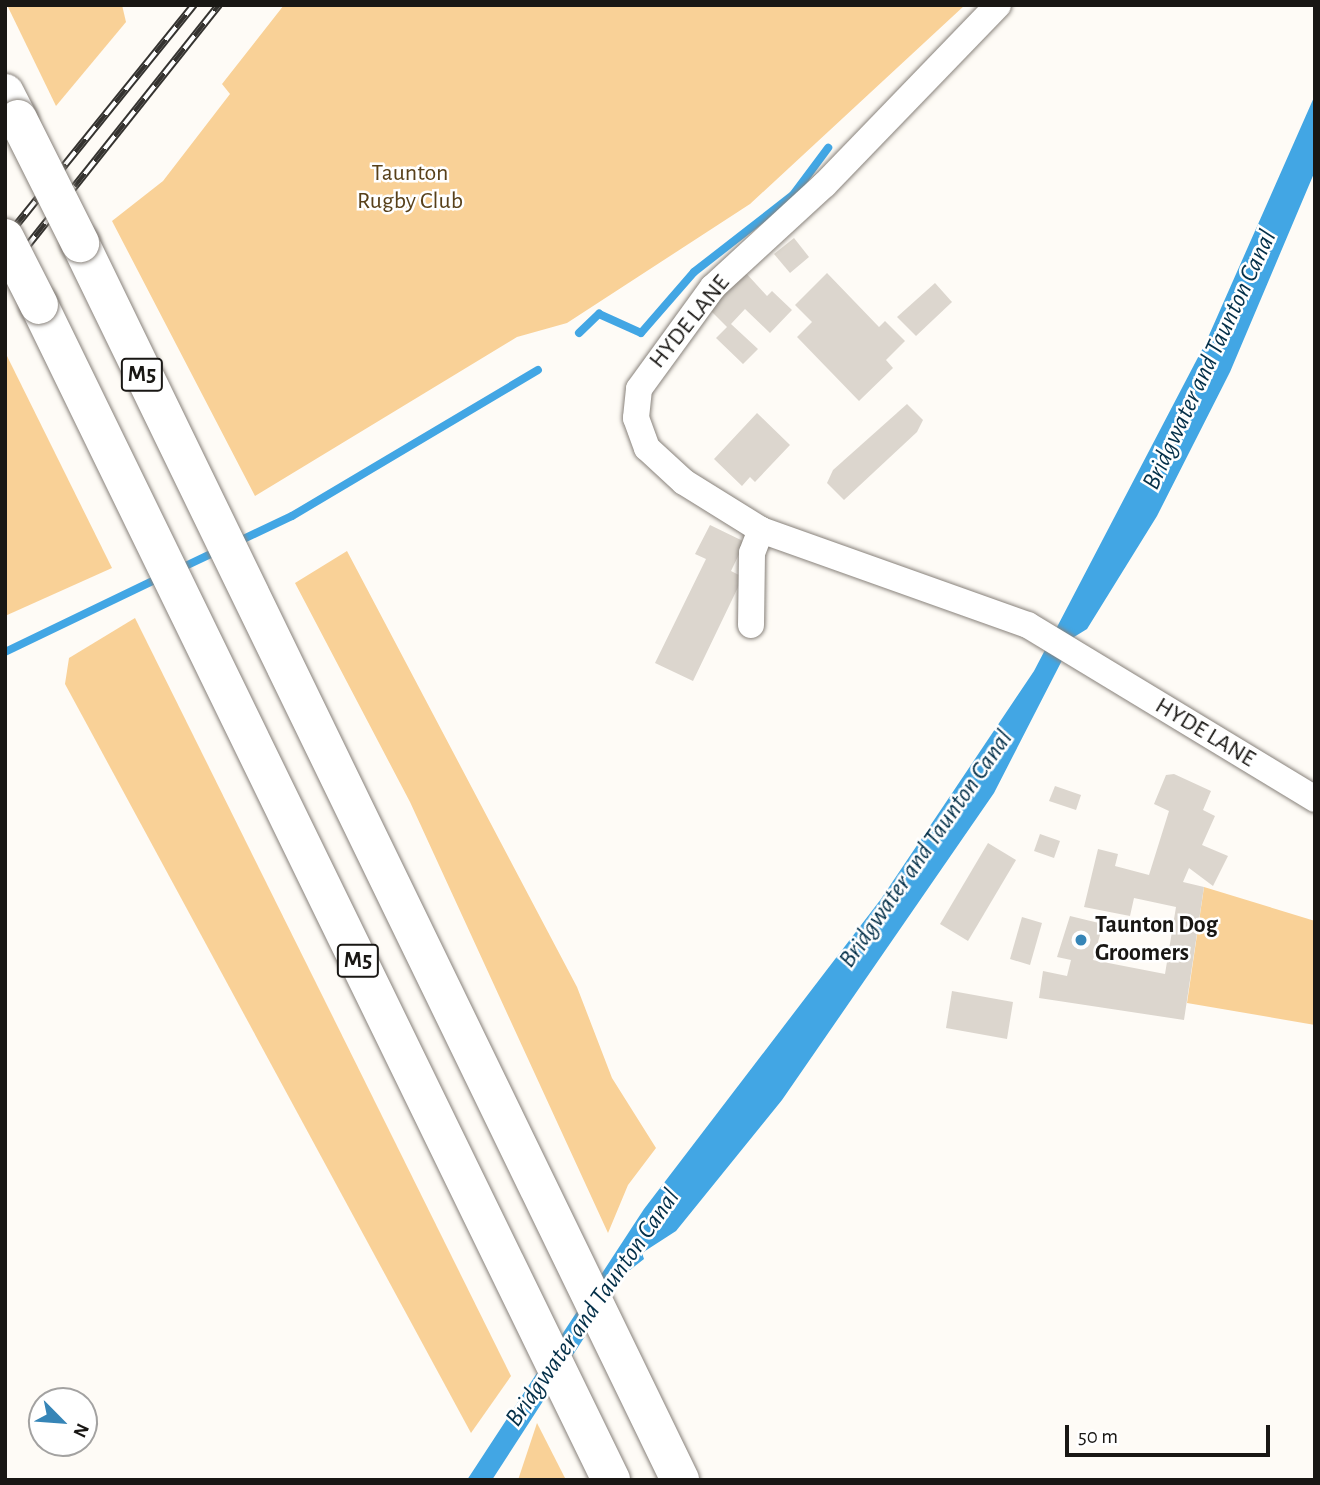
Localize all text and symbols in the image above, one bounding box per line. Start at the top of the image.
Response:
park label: Taunton Rugby Club [357,160,463,216]
water label: Bridgwater and Taunton Canal [1136,225,1284,495]
street label: HYDE LANE [644,269,736,375]
road number: M5 [119,356,165,394]
street label: HYDE LANE [1150,692,1260,774]
water label: Bridgwater and Taunton Canal [832,724,1020,974]
place label: Taunton Dog Groomers [1095,912,1218,968]
marker: Taunton Dog Groomers [1073,932,1089,948]
road number: M5 [335,942,381,980]
water label: Bridgwater and Taunton Canal [499,1183,687,1433]
north arrow [28,1387,98,1457]
scale bar [1068,1412,1273,1456]
text: N [69,1420,92,1440]
text: 50 m [1078,1426,1118,1447]

